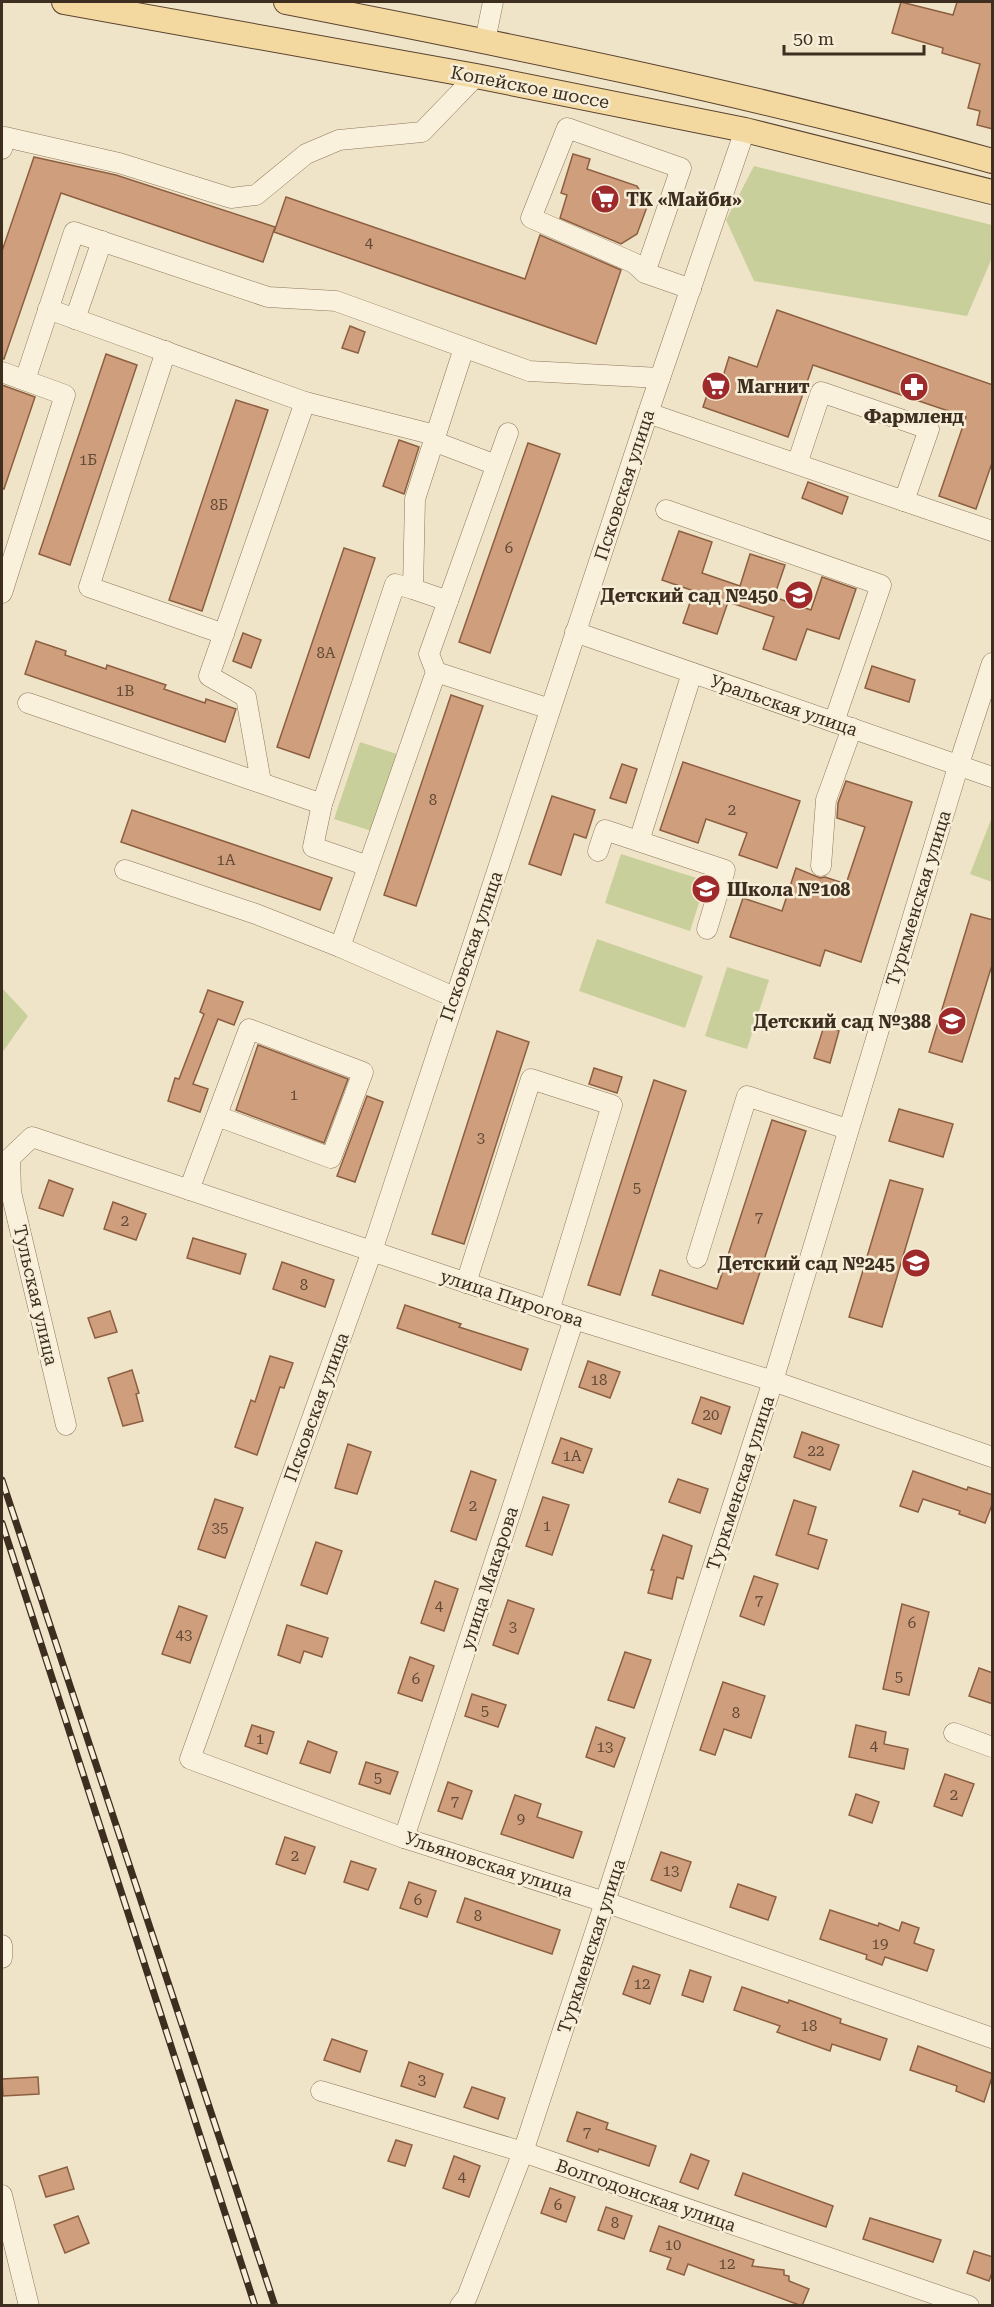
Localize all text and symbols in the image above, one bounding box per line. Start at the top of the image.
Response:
scale bar [784,18,924,56]
text: 50 m [793,28,834,49]
street label: Копейское шоссе [449,61,611,113]
supermarket icon: ТК «Майби» [589,183,621,215]
place label: ТК «Майби» [626,189,742,210]
house number: 4 [365,234,374,252]
supermarket icon: Магнит [700,370,732,402]
pharmacy icon: Фармленд [898,371,930,403]
place label: Магнит [737,376,810,397]
place label: Фармленд [864,406,965,427]
street label: Псковская улица [590,407,658,563]
house number: 1Б [79,451,97,469]
house number: 8Б [210,496,228,514]
house number: 6 [505,539,513,557]
school or university icon: Детский сад №450 [783,579,815,611]
place label: Детский сад №450 [601,585,778,606]
house number: 8А [317,644,336,662]
street label: Уральская улица [707,670,861,740]
house number: 1В [116,682,134,700]
house number: 8 [429,791,437,809]
house number: 2 [728,801,736,819]
street label: Туркменская улица [881,807,955,988]
house number: 1А [217,851,236,869]
street label: Псковская улица [435,868,507,1024]
school or university icon: Школа №108 [690,873,722,905]
place label: Школа №108 [727,879,850,900]
school or university icon: Детский сад №388 [936,1005,968,1037]
place label: Детский сад №388 [754,1011,931,1032]
house number: 1 [290,1086,298,1104]
house number: 3 [477,1129,485,1147]
house number: 5 [633,1179,641,1197]
house number: 7 [755,1208,763,1226]
house number: 2 [121,1212,129,1230]
street label: Тульская улица [10,1223,62,1368]
school or university icon: Детский сад №245 [900,1247,932,1279]
place label: Детский сад №245 [718,1253,895,1274]
street label: улица Пирогова [438,1265,586,1331]
house number: 8 [300,1276,308,1294]
street label: Псковская улица [279,1329,353,1484]
house number: 18 [591,1371,607,1389]
street label: Туркменская улица [702,1393,778,1573]
house number: 20 [703,1406,719,1424]
house number: 22 [808,1442,824,1460]
house number: 1А [563,1447,582,1465]
house number: 2 [469,1497,477,1515]
street label: улица Макарова [456,1503,522,1652]
house number: 1 [543,1517,551,1535]
house number: 35 [212,1519,228,1537]
house number: 7 [755,1591,763,1609]
house number: 4 [435,1597,444,1615]
house number: 6 [908,1614,916,1632]
house number: 3 [509,1618,517,1636]
house number: 43 [176,1626,192,1644]
house number: 5 [895,1668,903,1686]
house number: 6 [412,1670,420,1688]
house number: 5 [481,1702,489,1720]
house number: 8 [732,1704,740,1722]
house number: 1 [256,1730,264,1748]
house number: 4 [870,1737,879,1755]
house number: 13 [597,1738,613,1756]
house number: 5 [374,1769,382,1787]
house number: 2 [950,1786,958,1804]
house number: 7 [451,1792,459,1810]
house number: 9 [517,1810,525,1828]
street label: Ульяновская улица [402,1827,576,1901]
house number: 2 [291,1847,299,1865]
street label: Туркменская улица [553,1856,629,2036]
house number: 13 [663,1862,679,1880]
house number: 6 [414,1891,422,1909]
house number: 8 [474,1907,482,1925]
house number: 19 [872,1935,888,1953]
house number: 12 [634,1975,650,1993]
house number: 18 [801,2017,817,2035]
house number: 3 [418,2071,426,2089]
house number: 7 [583,2123,591,2141]
street label: Волгодонская улица [553,2154,739,2236]
house number: 4 [458,2168,467,2186]
house number: 6 [554,2196,562,2214]
house number: 8 [611,2214,619,2232]
house number: 10 [665,2236,681,2254]
house number: 12 [719,2255,735,2273]

